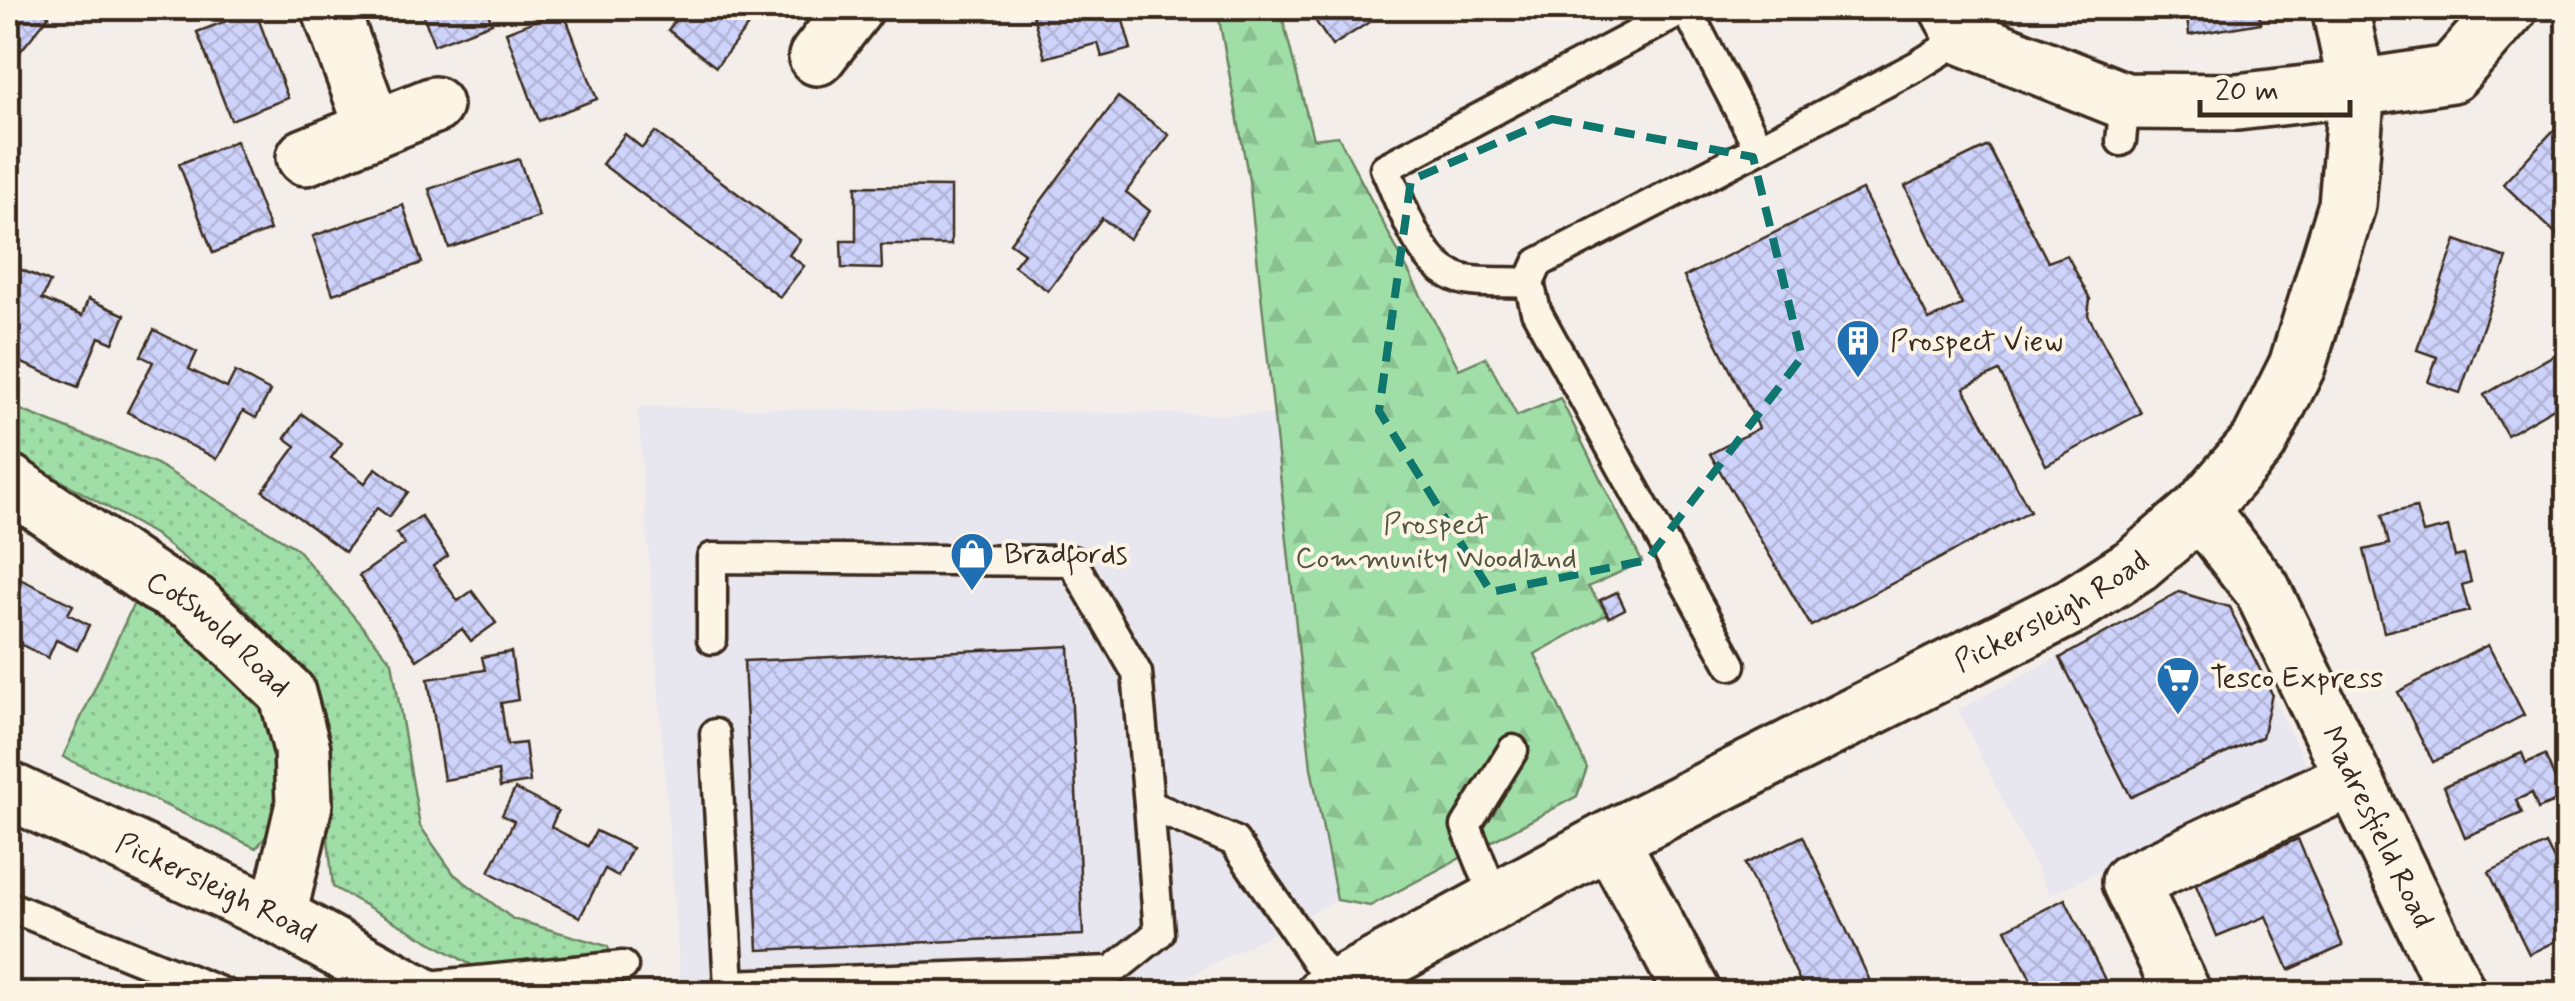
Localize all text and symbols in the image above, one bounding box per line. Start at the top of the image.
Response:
scale bar [2200,55,2350,117]
text: 20 m [2215,72,2279,111]
building icon: Prospect View [1835,318,1881,379]
place label: Prospect View [1890,322,2063,361]
park label: Prospect Community Woodland [1295,505,1577,578]
shop icon: Bradfords [949,531,995,592]
place label: Bradfords [1004,535,1128,576]
street label: Pickersleigh Road [1948,542,2158,682]
street label: Cotswold Road [138,562,299,705]
supermarket icon: Tesco Express [2155,655,2201,716]
place label: Tesco Express [2210,659,2383,698]
street label: Madresfield Road [2312,720,2443,935]
street label: Pickersleigh Road [110,824,323,953]

